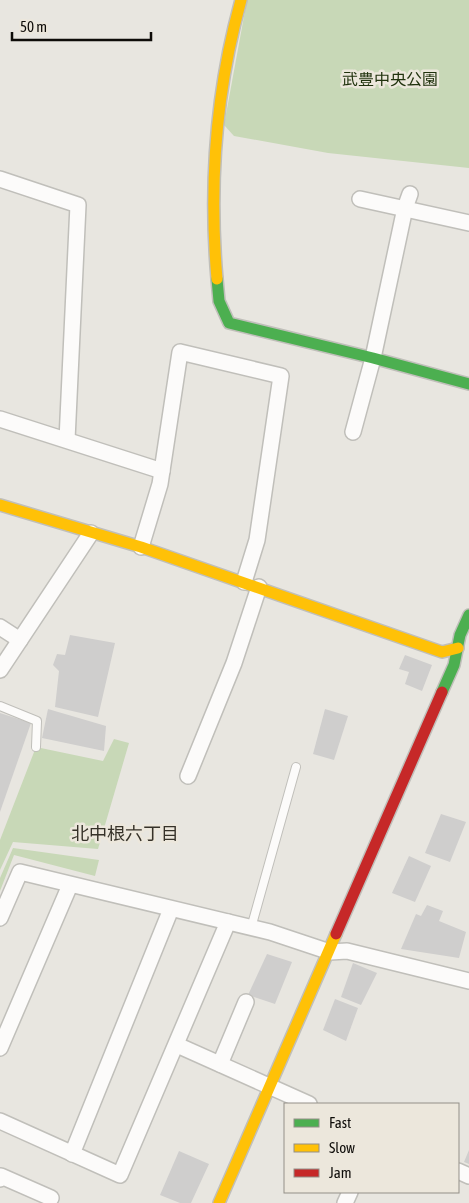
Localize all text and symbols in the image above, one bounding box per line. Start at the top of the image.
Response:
scale bar [12,10,151,42]
text: 50 m [20,18,47,35]
park label: 武豊中央公園 [342,70,438,88]
district label: 北中根六丁目 [71,823,179,844]
legend [284,1103,459,1193]
text: Fast [329,1114,351,1131]
text: Slow [329,1139,355,1156]
text: Jam [329,1164,352,1181]

